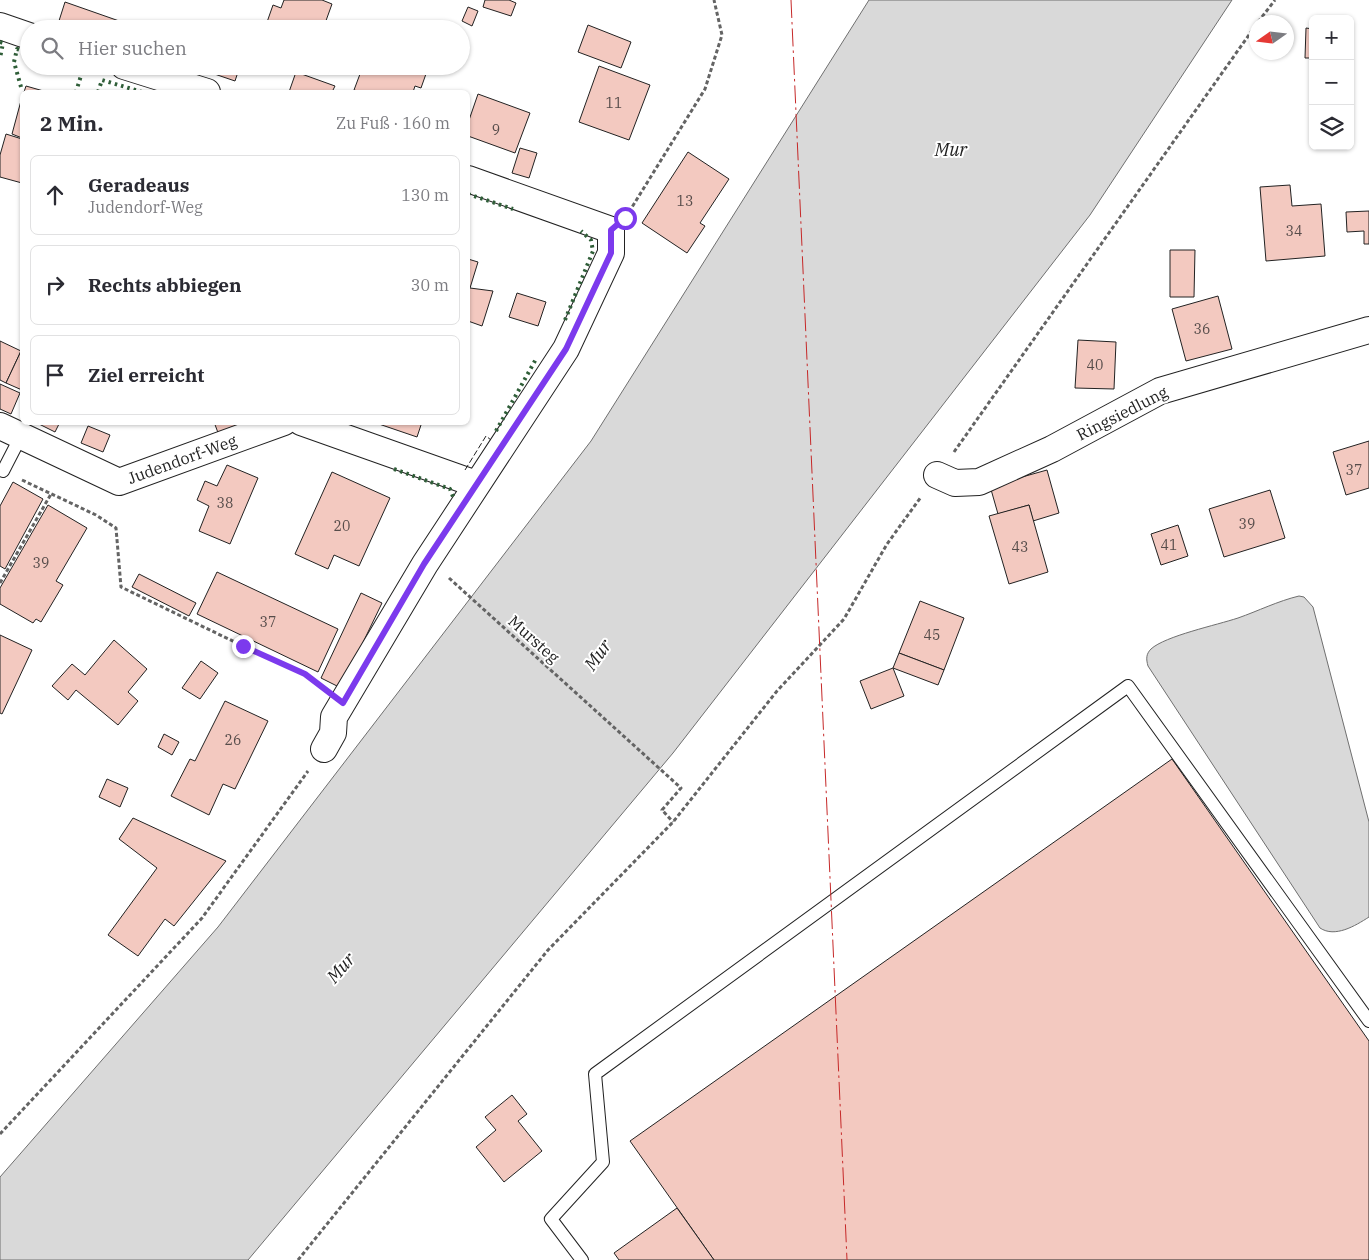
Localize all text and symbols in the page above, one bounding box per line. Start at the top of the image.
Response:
north arrow [1249,15,1294,60]
map controls [1309,15,1354,150]
button: + [1309,15,1354,60]
search box [20,20,470,75]
icon: search [38,34,66,62]
text: Hier suchen [78,36,187,60]
button: − [1309,60,1354,105]
house number: 11 [606,94,622,112]
button: layers [1309,105,1354,150]
text: 2 Min. [40,109,103,137]
text: Zu Fuß · 160 m [336,113,450,133]
house number: 9 [492,121,500,139]
water label: Mur [934,138,968,161]
text: Geradeaus [88,173,189,197]
icon: ahead [41,181,69,209]
text: 130 m [401,185,449,205]
house number: 13 [677,192,693,210]
text: Judendorf-Weg [88,197,203,217]
route start [614,207,637,230]
house number: 34 [1286,222,1302,240]
icon: right [41,271,69,299]
text: Rechts abbiegen [88,273,242,297]
text: 30 m [411,275,449,295]
house number: 36 [1194,320,1210,338]
house number: 40 [1087,356,1103,374]
icon: arrive [41,361,69,389]
text: Ziel erreicht [88,363,204,387]
street label: Ringsiedlung [1073,381,1171,445]
street label: Judendorf-Weg [125,430,240,488]
house number: 37 [1346,461,1362,479]
house number: 38 [217,494,233,512]
house number: 39 [1239,515,1255,533]
house number: 20 [334,517,350,535]
house number: 41 [1161,536,1177,554]
house number: 43 [1012,538,1028,556]
house number: 39 [33,554,49,572]
street label: Mursteg [504,611,564,667]
house number: 37 [260,613,276,631]
house number: 45 [924,626,940,644]
water label: Mur [578,634,617,675]
route end [232,635,255,658]
house number: 26 [225,731,241,749]
water label: Mur [321,947,361,988]

